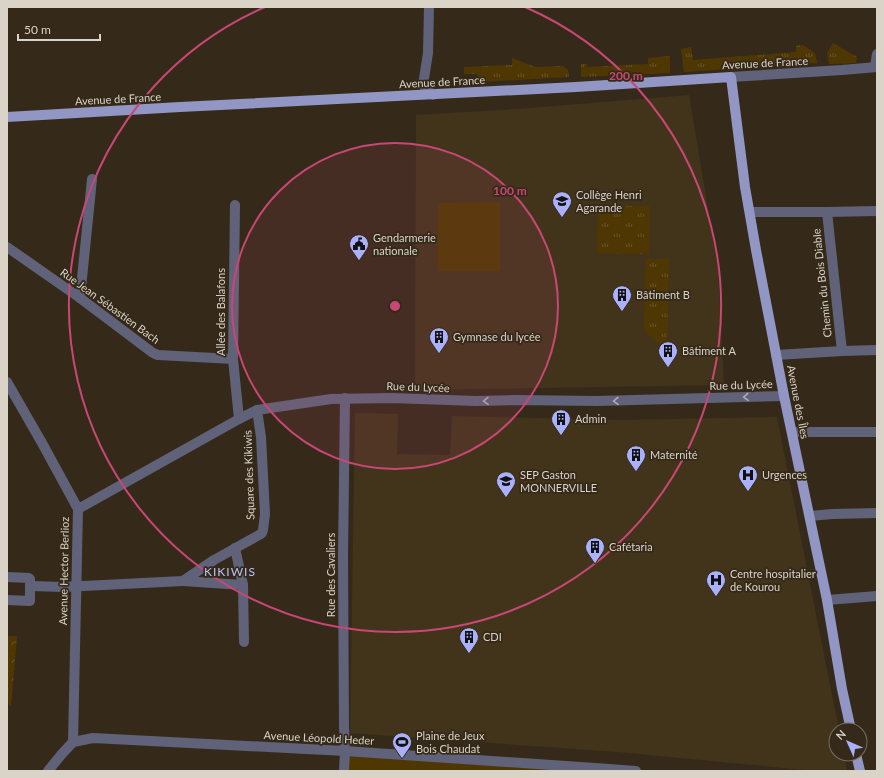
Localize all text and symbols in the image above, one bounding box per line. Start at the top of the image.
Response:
scale bar [18,16,100,42]
text: 50 m [24,22,51,37]
street label: Avenue de France [722,54,809,71]
text: 200 m [609,68,643,83]
street label: Avenue de France [399,73,486,90]
street label: Avenue de France [75,90,162,107]
text: 100 m [493,183,527,198]
place label: Collège Henri Agarande [576,188,642,214]
school or university icon: Collège Henri Agarande [551,190,573,218]
street label: Chemin du Bois Diable [809,228,834,338]
place label: Gendarmerie nationale [373,231,436,257]
public building icon: Gendarmerie nationale [348,233,370,261]
street label: Rue Jean Sébastien Bach [58,265,162,346]
street label: Allée des Balafons [214,268,227,356]
building icon: Bâtiment B [611,284,633,312]
place label: Bâtiment B [636,288,690,301]
centre of rings [388,299,402,313]
building icon: Gymnase du lycée [428,326,450,354]
place label: Gymnase du lycée [453,330,541,343]
building icon: Bâtiment A [657,340,679,368]
place label: Bâtiment A [682,344,737,357]
street label: Avenue des Îles [785,364,812,440]
street label: Rue du Lycée [709,377,773,392]
street label: Rue du Lycée [386,379,450,394]
one-way arrow [742,393,748,401]
one-way arrow [613,396,619,405]
one-way arrow [483,397,489,405]
building icon: Admin [550,408,572,436]
place label: Admin [575,412,606,425]
street label: Square des Kikiwis [240,430,257,520]
building icon: Maternité [625,444,647,472]
place label: Maternité [650,448,698,461]
hospital icon: Urgences [737,464,759,492]
place label: SEP Gaston MONNERVILLE [520,468,597,494]
place label: Urgences [762,468,807,481]
school or university icon: SEP Gaston MONNERVILLE [495,470,517,498]
street label: Avenue Hector Berlioz [56,517,71,625]
street label: Rue des Cavaliers [324,533,337,617]
building icon: Cafétaria [584,536,606,564]
place label: Cafétaria [609,540,653,553]
district label: KIKIWIS [204,564,256,579]
place label: Centre hospitalier de Kourou [730,567,816,593]
hospital icon: Centre hospitalier de Kourou [705,569,727,597]
building icon: CDI [458,626,480,654]
place label: CDI [483,630,502,643]
north arrow [828,722,868,762]
text: N [833,727,848,742]
street label: Avenue Léopold Heder [264,728,375,747]
place label: Plaine de Jeux Bois Chaudat [416,729,485,755]
sports icon: Plaine de Jeux Bois Chaudat [391,731,413,759]

